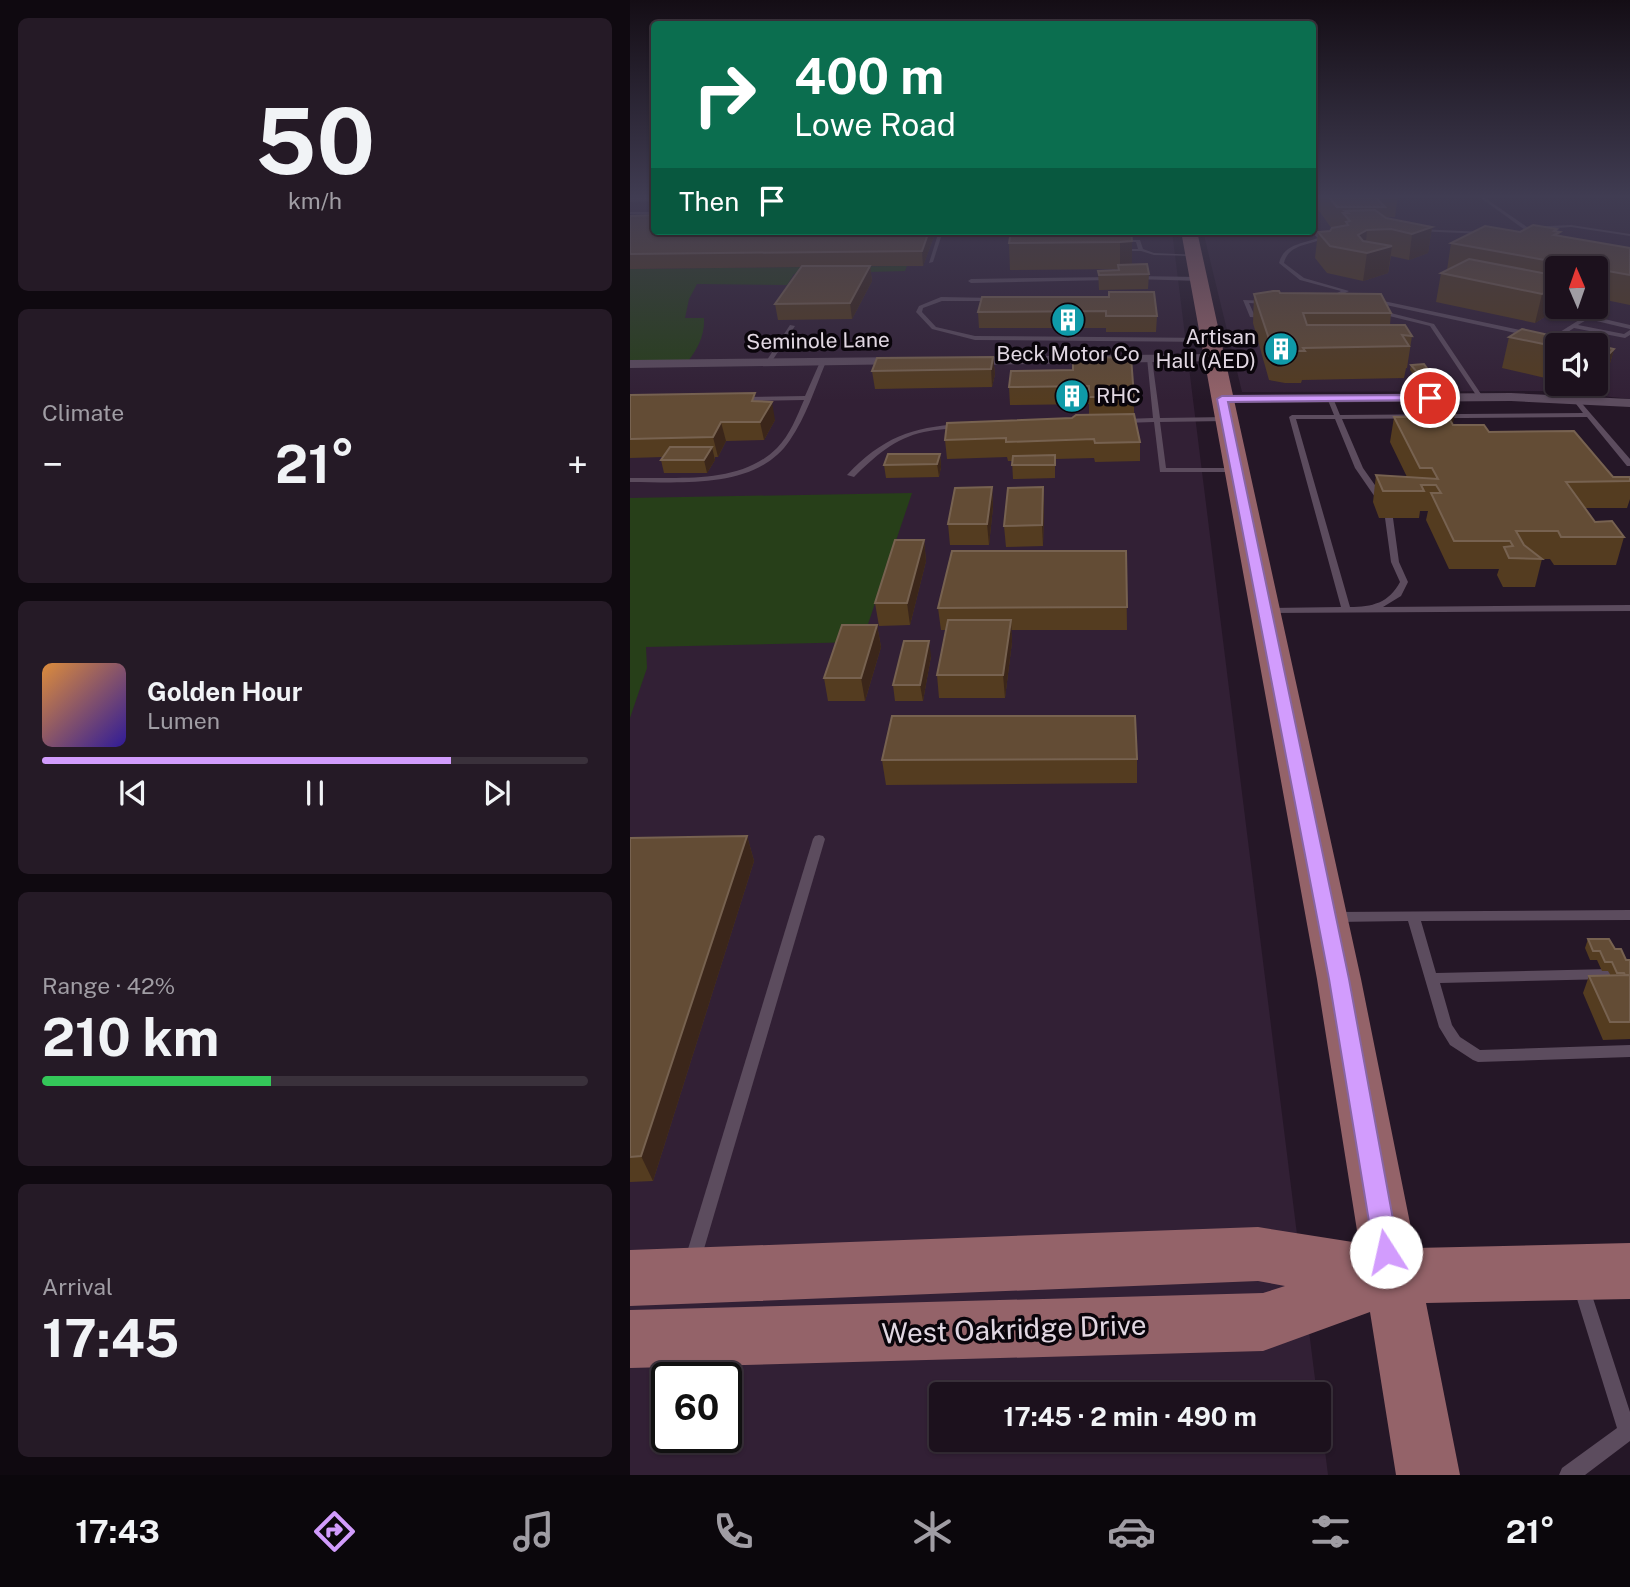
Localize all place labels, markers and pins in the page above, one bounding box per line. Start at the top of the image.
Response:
building icon: Beck Motor Co [1049,301,1087,339]
place label: Artisan Hall (AED) [1156,324,1256,373]
building icon: Artisan Hall (AED) [1262,330,1300,368]
place label: Beck Motor Co [996,341,1140,366]
pin [1400,368,1460,428]
building icon: RHC [1053,377,1091,415]
place label: RHC [1096,383,1141,408]

